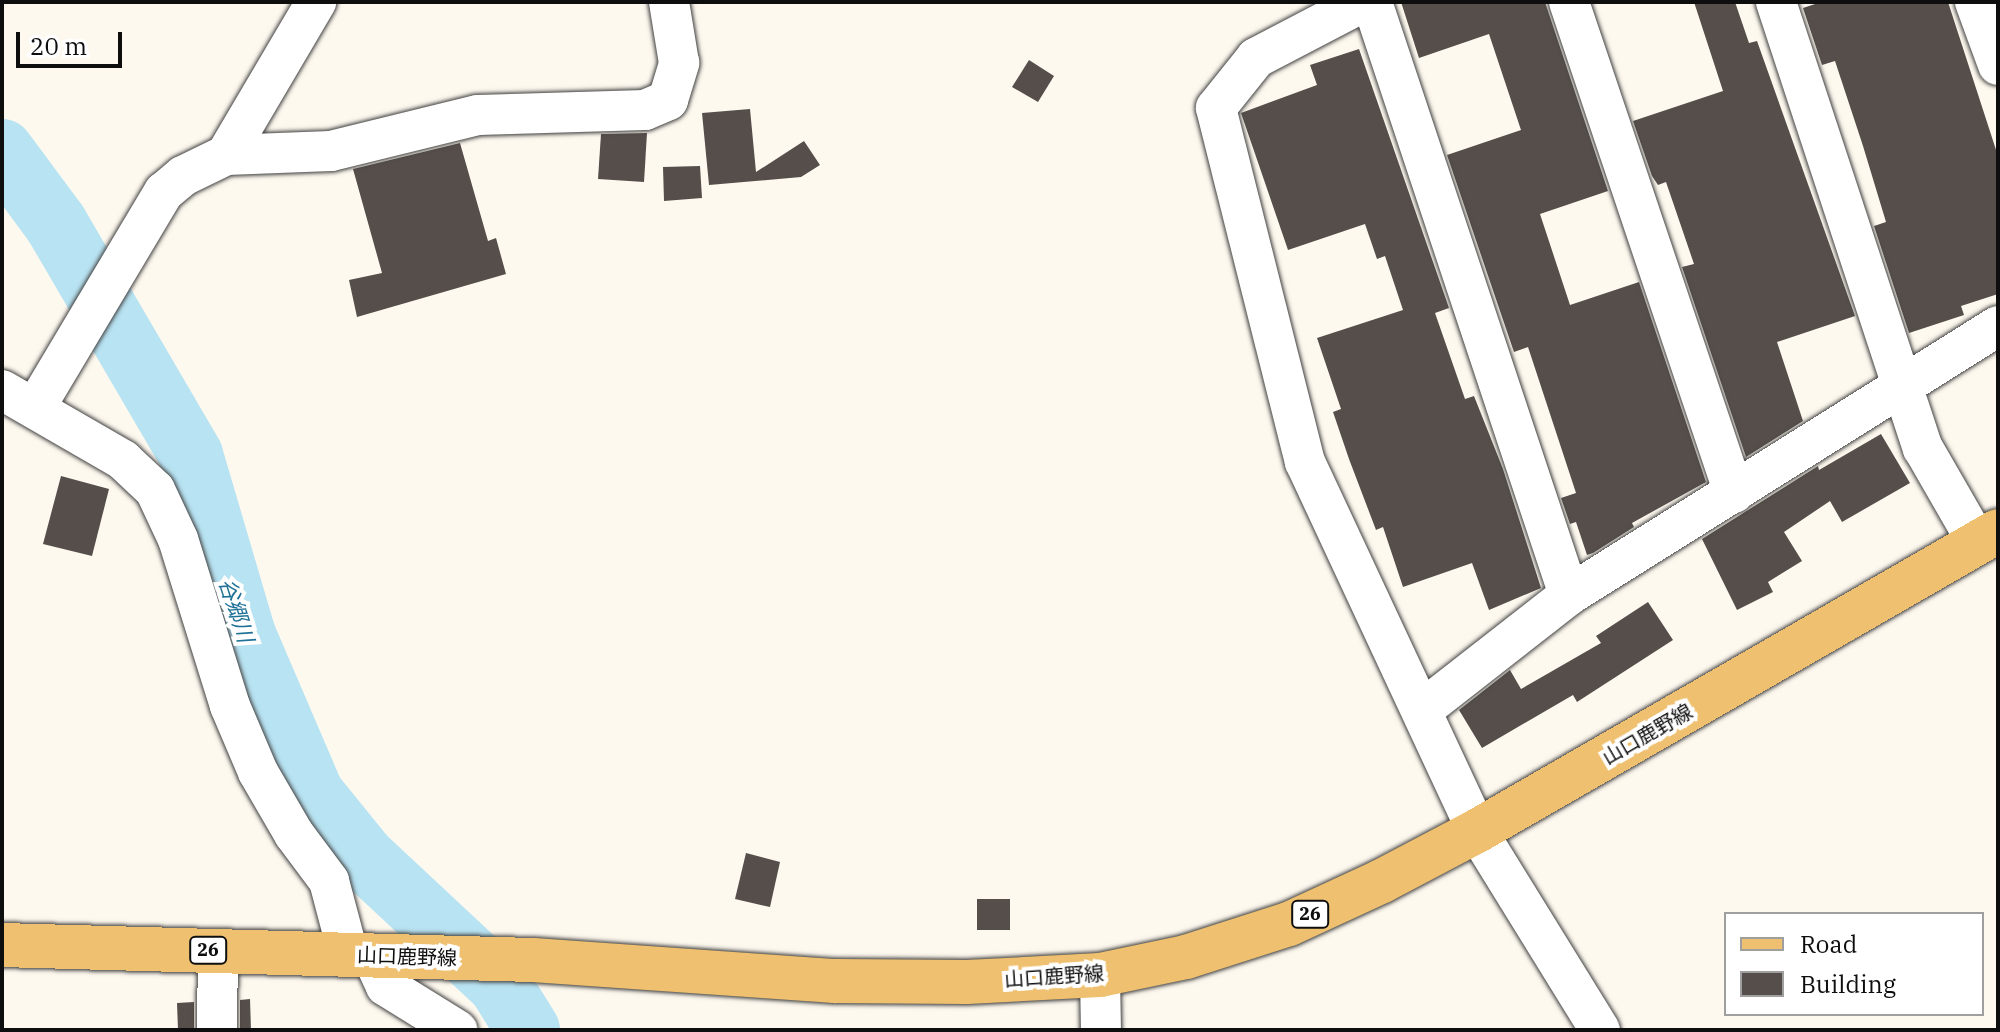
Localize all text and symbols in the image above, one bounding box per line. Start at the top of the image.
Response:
scale bar [20,16,126,66]
text: 20 m [30,30,87,62]
water label: 谷郷川 [214,575,260,645]
street label: 山口鹿野線 [1598,699,1696,769]
road number: 26 [1290,900,1330,928]
legend [1724,912,1984,1016]
text: Road [1800,928,1857,960]
road number: 26 [188,936,228,964]
street label: 山口鹿野線 [357,942,457,970]
street label: 山口鹿野線 [1003,961,1105,991]
text: Building [1800,968,1896,1000]

